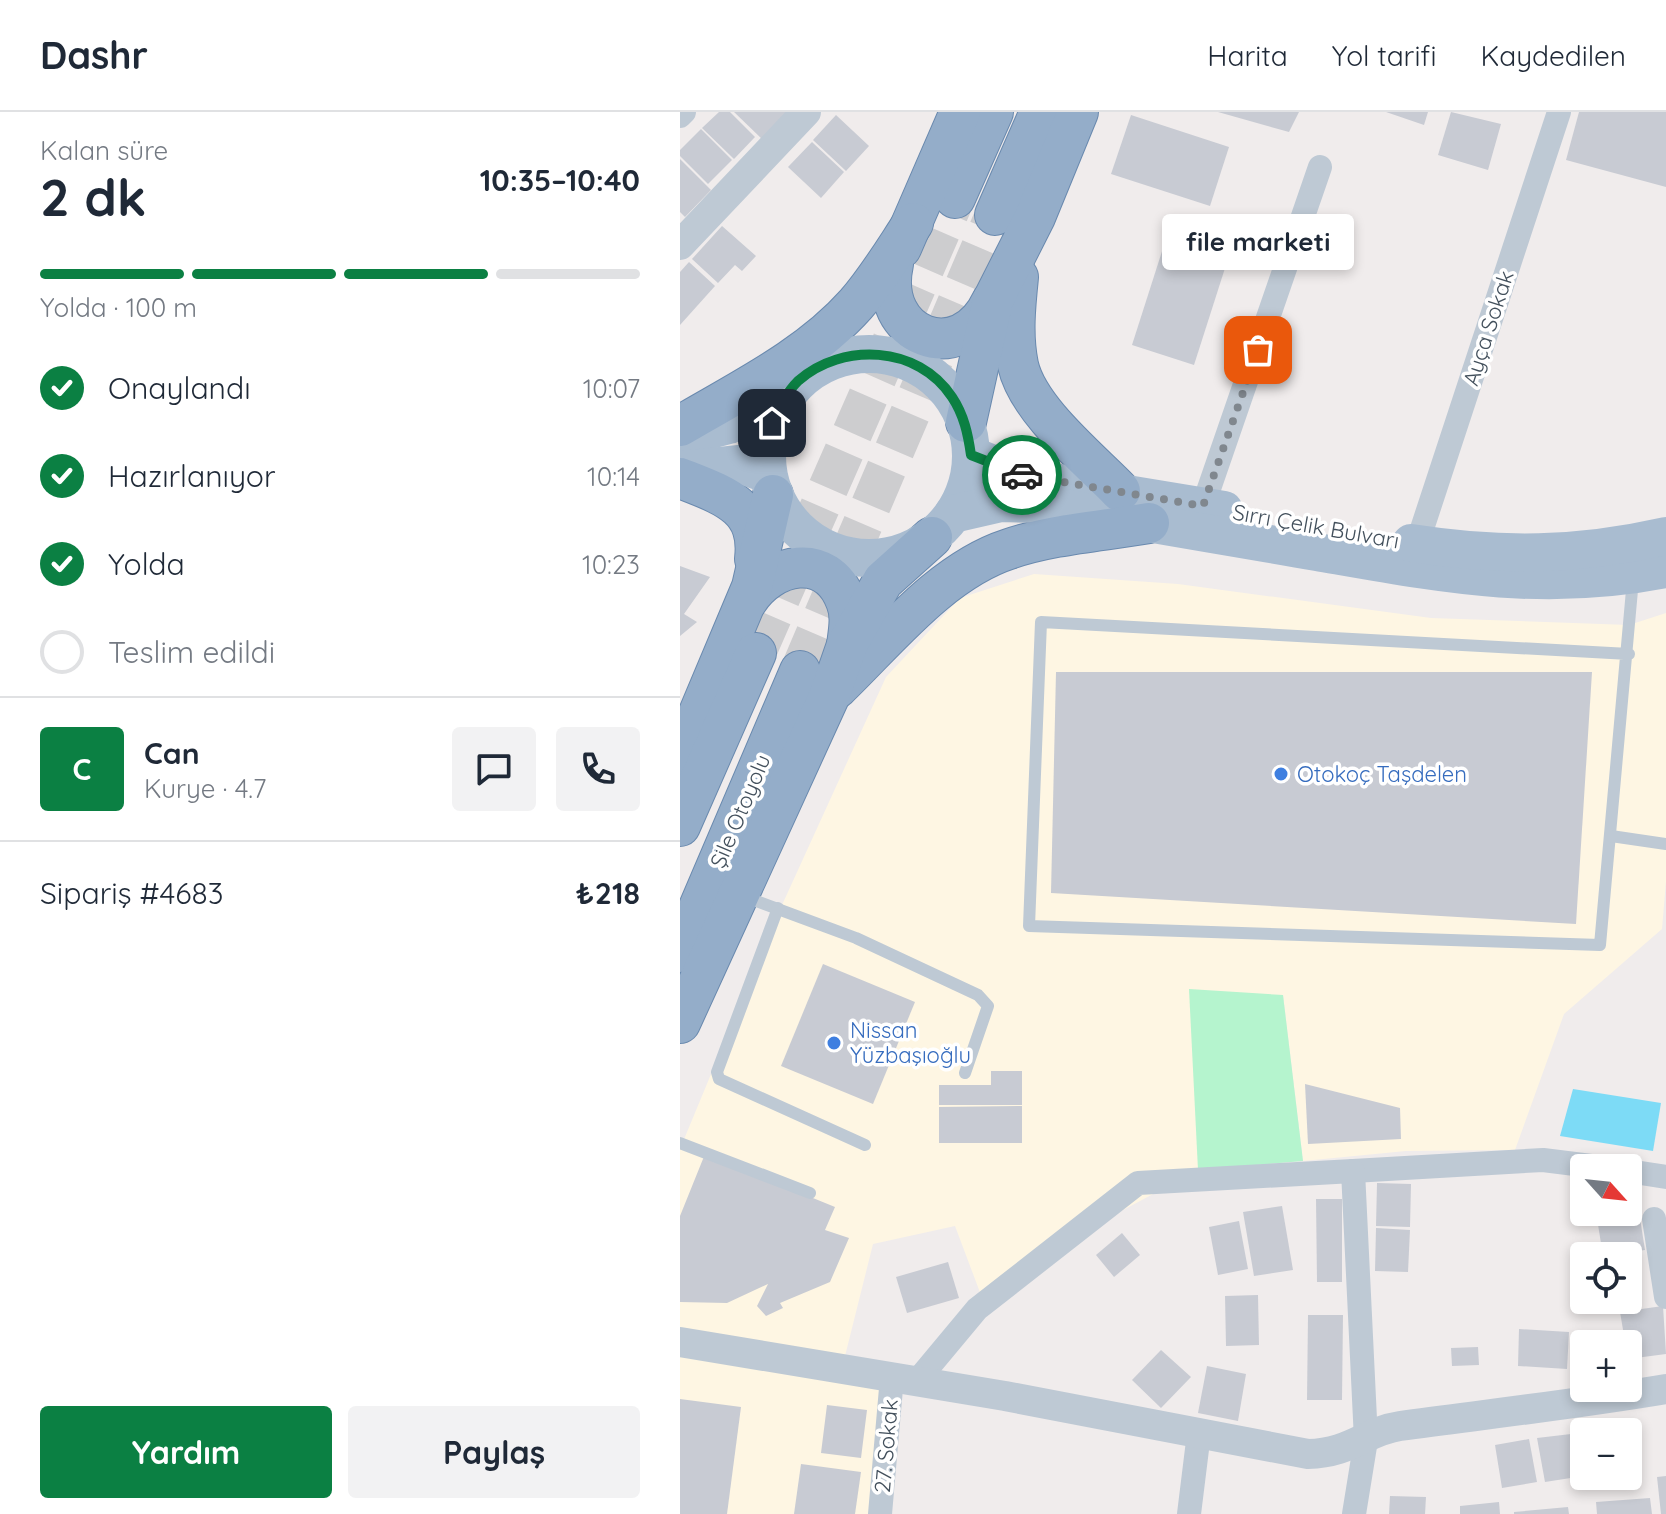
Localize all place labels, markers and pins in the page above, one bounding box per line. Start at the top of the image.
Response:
callout: file marketi [1162,214,1354,270]
pin [1224,316,1292,384]
pin [738,389,806,457]
place label: Otokoç Taşdelen [1297,760,1467,788]
marker: Otokoç Taşdelen [1272,765,1290,783]
place label: Nissan Yüzbaşıoğlu [850,1016,971,1069]
marker: Nissan Yüzbaşıoğlu [825,1034,843,1052]

